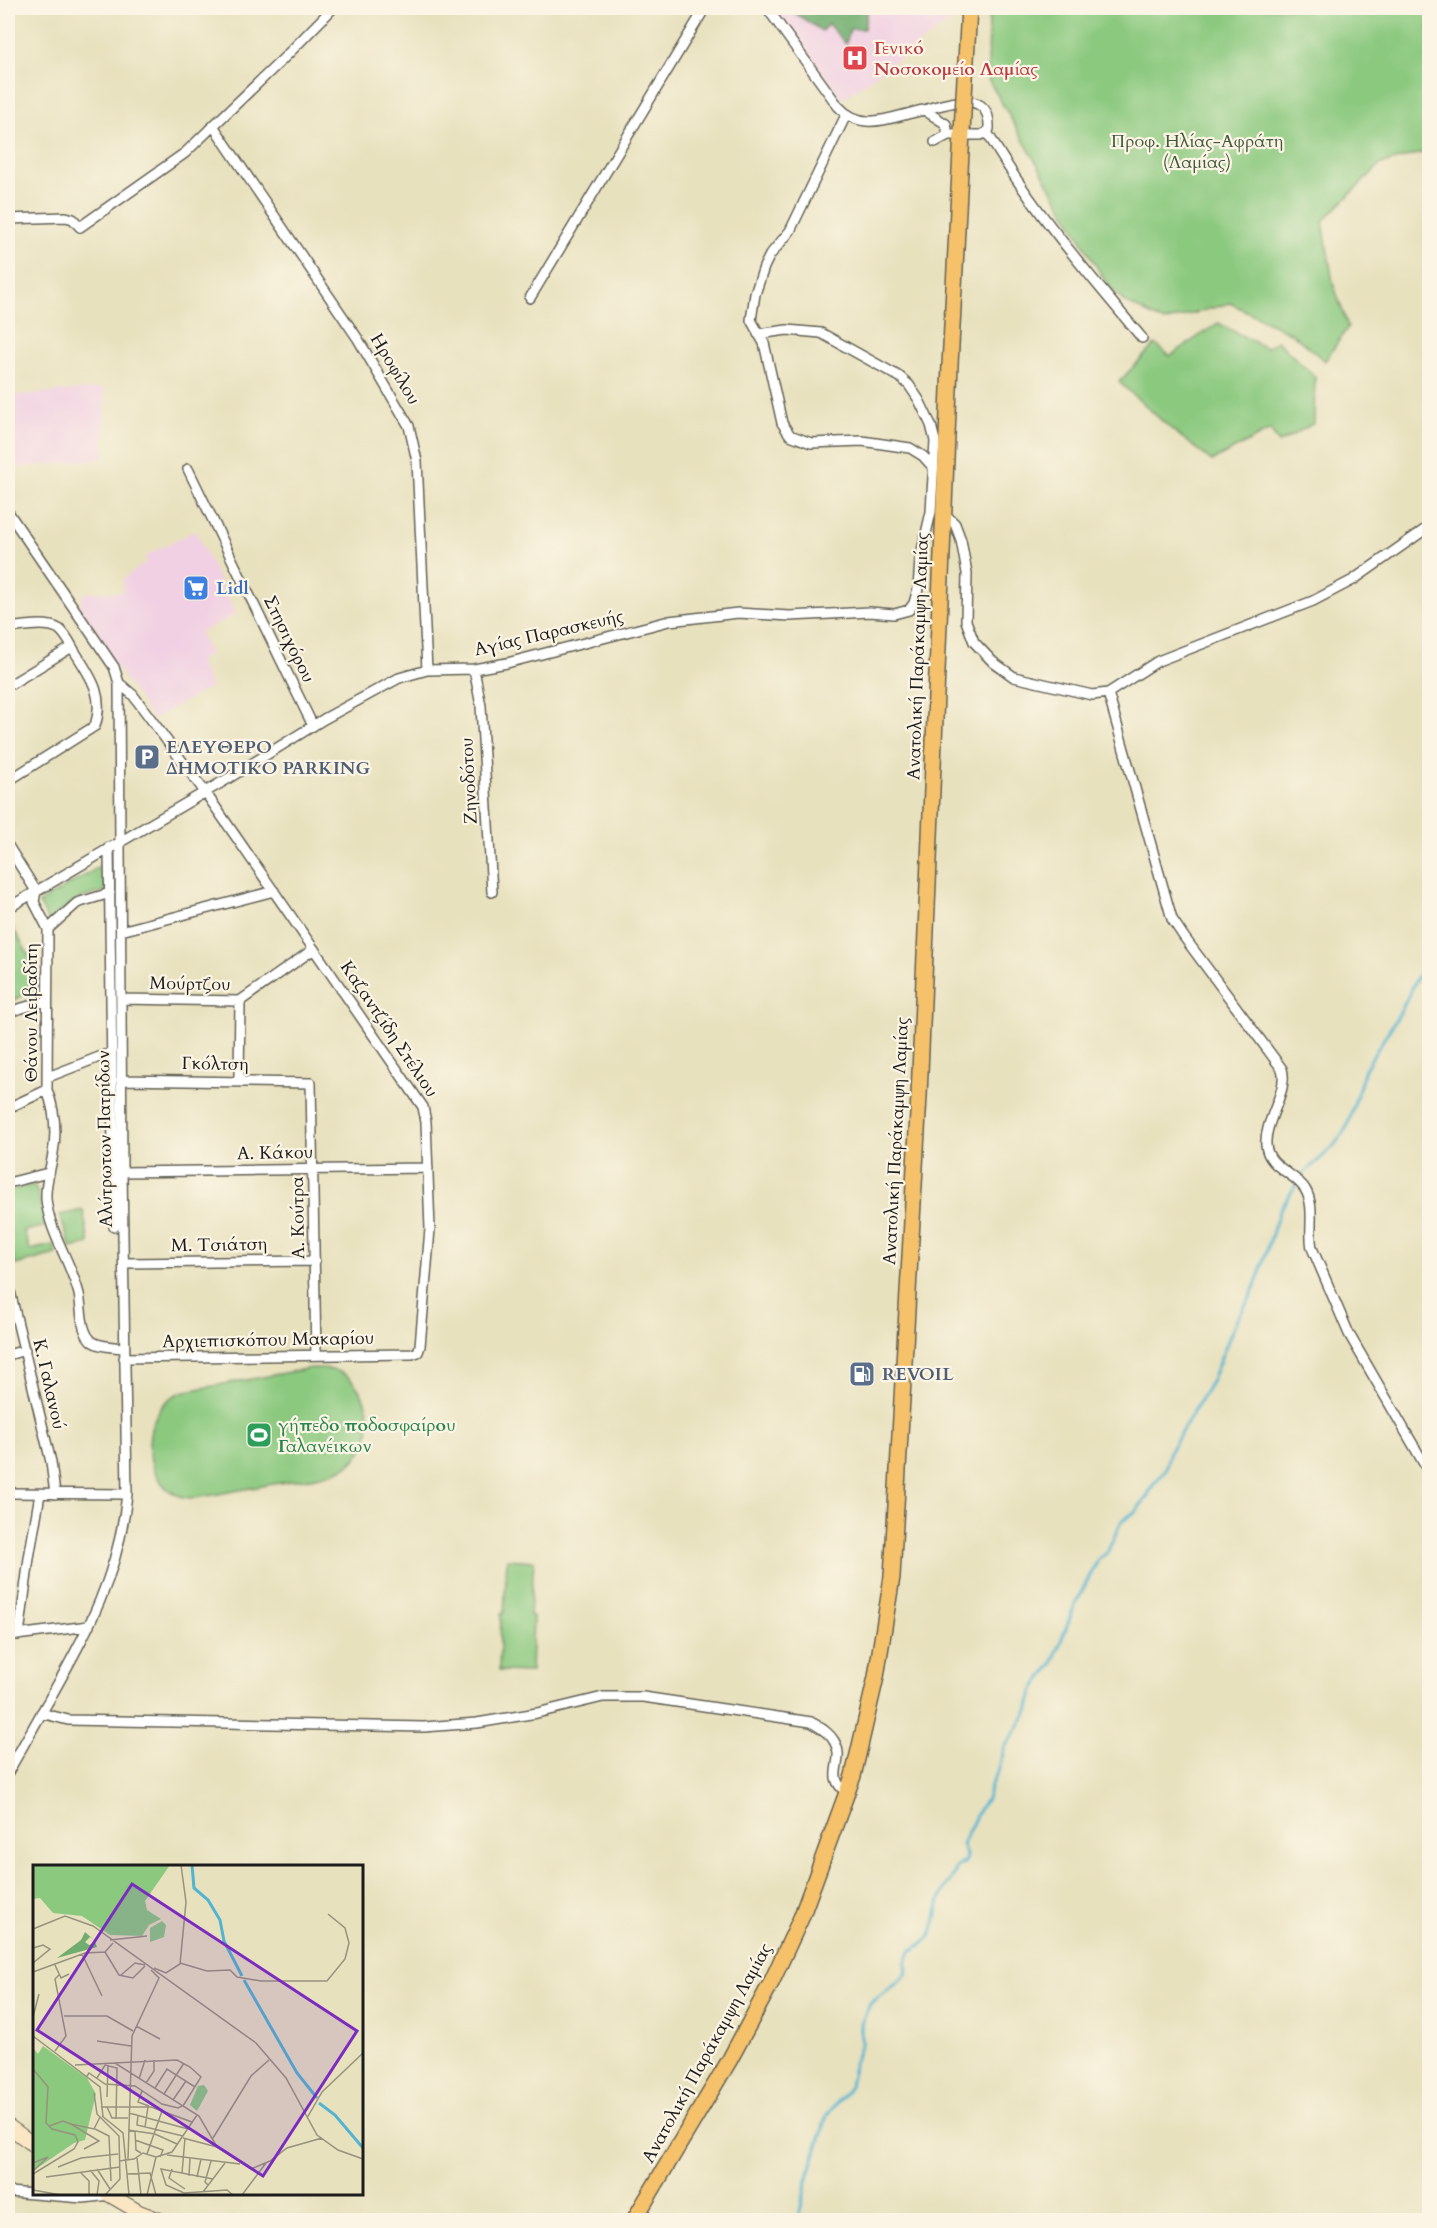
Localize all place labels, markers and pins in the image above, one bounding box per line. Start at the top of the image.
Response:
place label: Γενικό Νοσοκομείο Λαμίας [874,36,1038,82]
hospital icon: Γενικό Νοσοκομείο Λαμίας [840,43,870,73]
supermarket icon: Lidl [181,573,211,603]
place label: Lidl [216,576,249,601]
place label: ΕΛΕΥΘΕΡΟ ΔΗΜΟΤΙΚΟ PARKING [166,735,370,781]
parking icon: ΕΛΕΥΘΕΡΟ ΔΗΜΟΤΙΚΟ PARKING [132,742,162,772]
fuel station icon: REVOIL [847,1359,877,1389]
place label: REVOIL [882,1362,954,1387]
place label: γήπεδο ποδοσφαίρου Γαλανέικων [278,1413,456,1459]
sports icon: γήπεδο ποδοσφαίρου Γαλανέικων [244,1420,274,1450]

